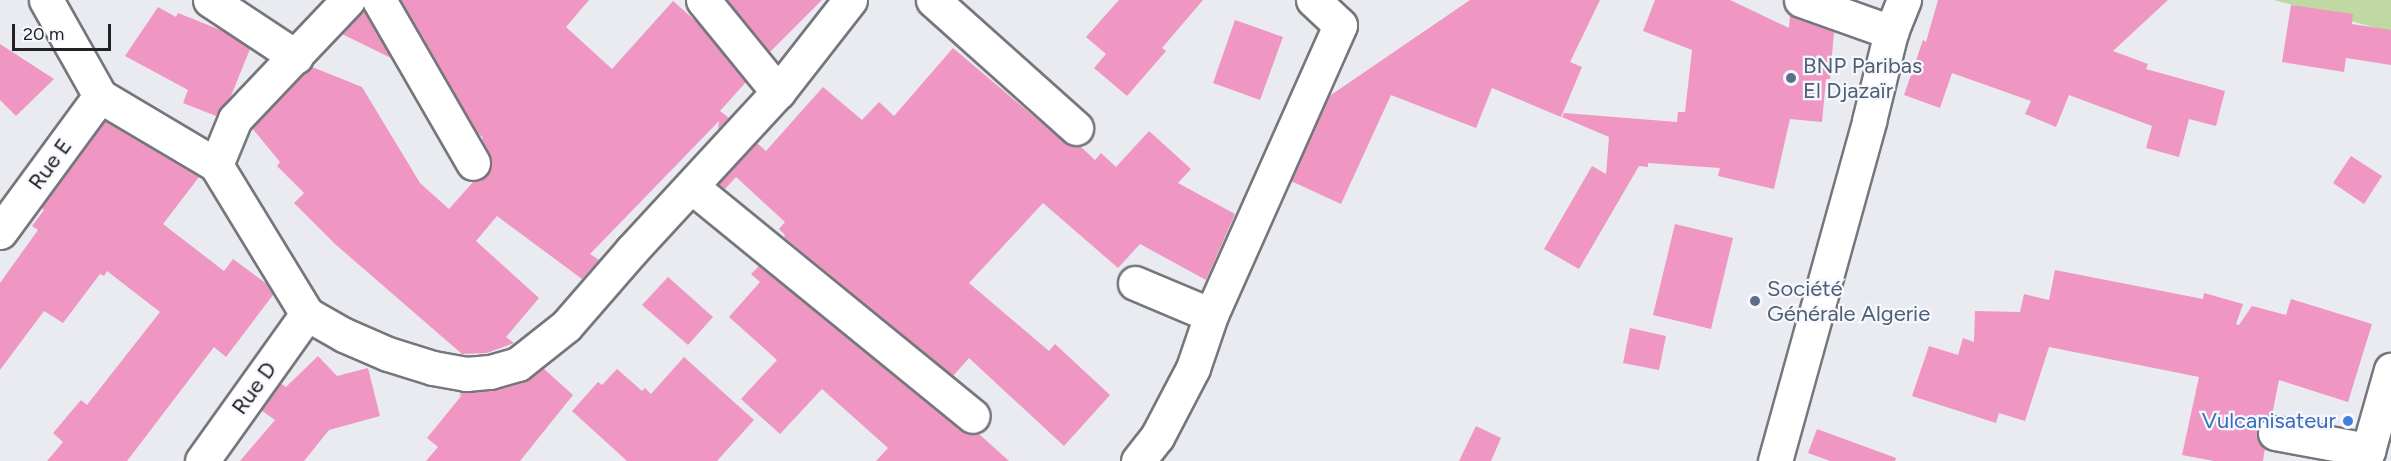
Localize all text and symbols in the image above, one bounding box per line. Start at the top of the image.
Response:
scale bar [15,12,114,50]
text: 20 m [23,23,64,45]
place label: BNP Paribas El Djazaïr [1803,52,1922,104]
marker: BNP Paribas El Djazaïr [1784,71,1798,85]
street label: Rue E [23,133,77,195]
place label: Société Générale Algerie [1767,275,1930,326]
marker: Société Générale Algerie [1748,294,1762,308]
street label: Rue D [226,357,282,419]
place label: Vulcanisateur [2202,408,2336,434]
marker: Vulcanisateur [2341,414,2355,428]

